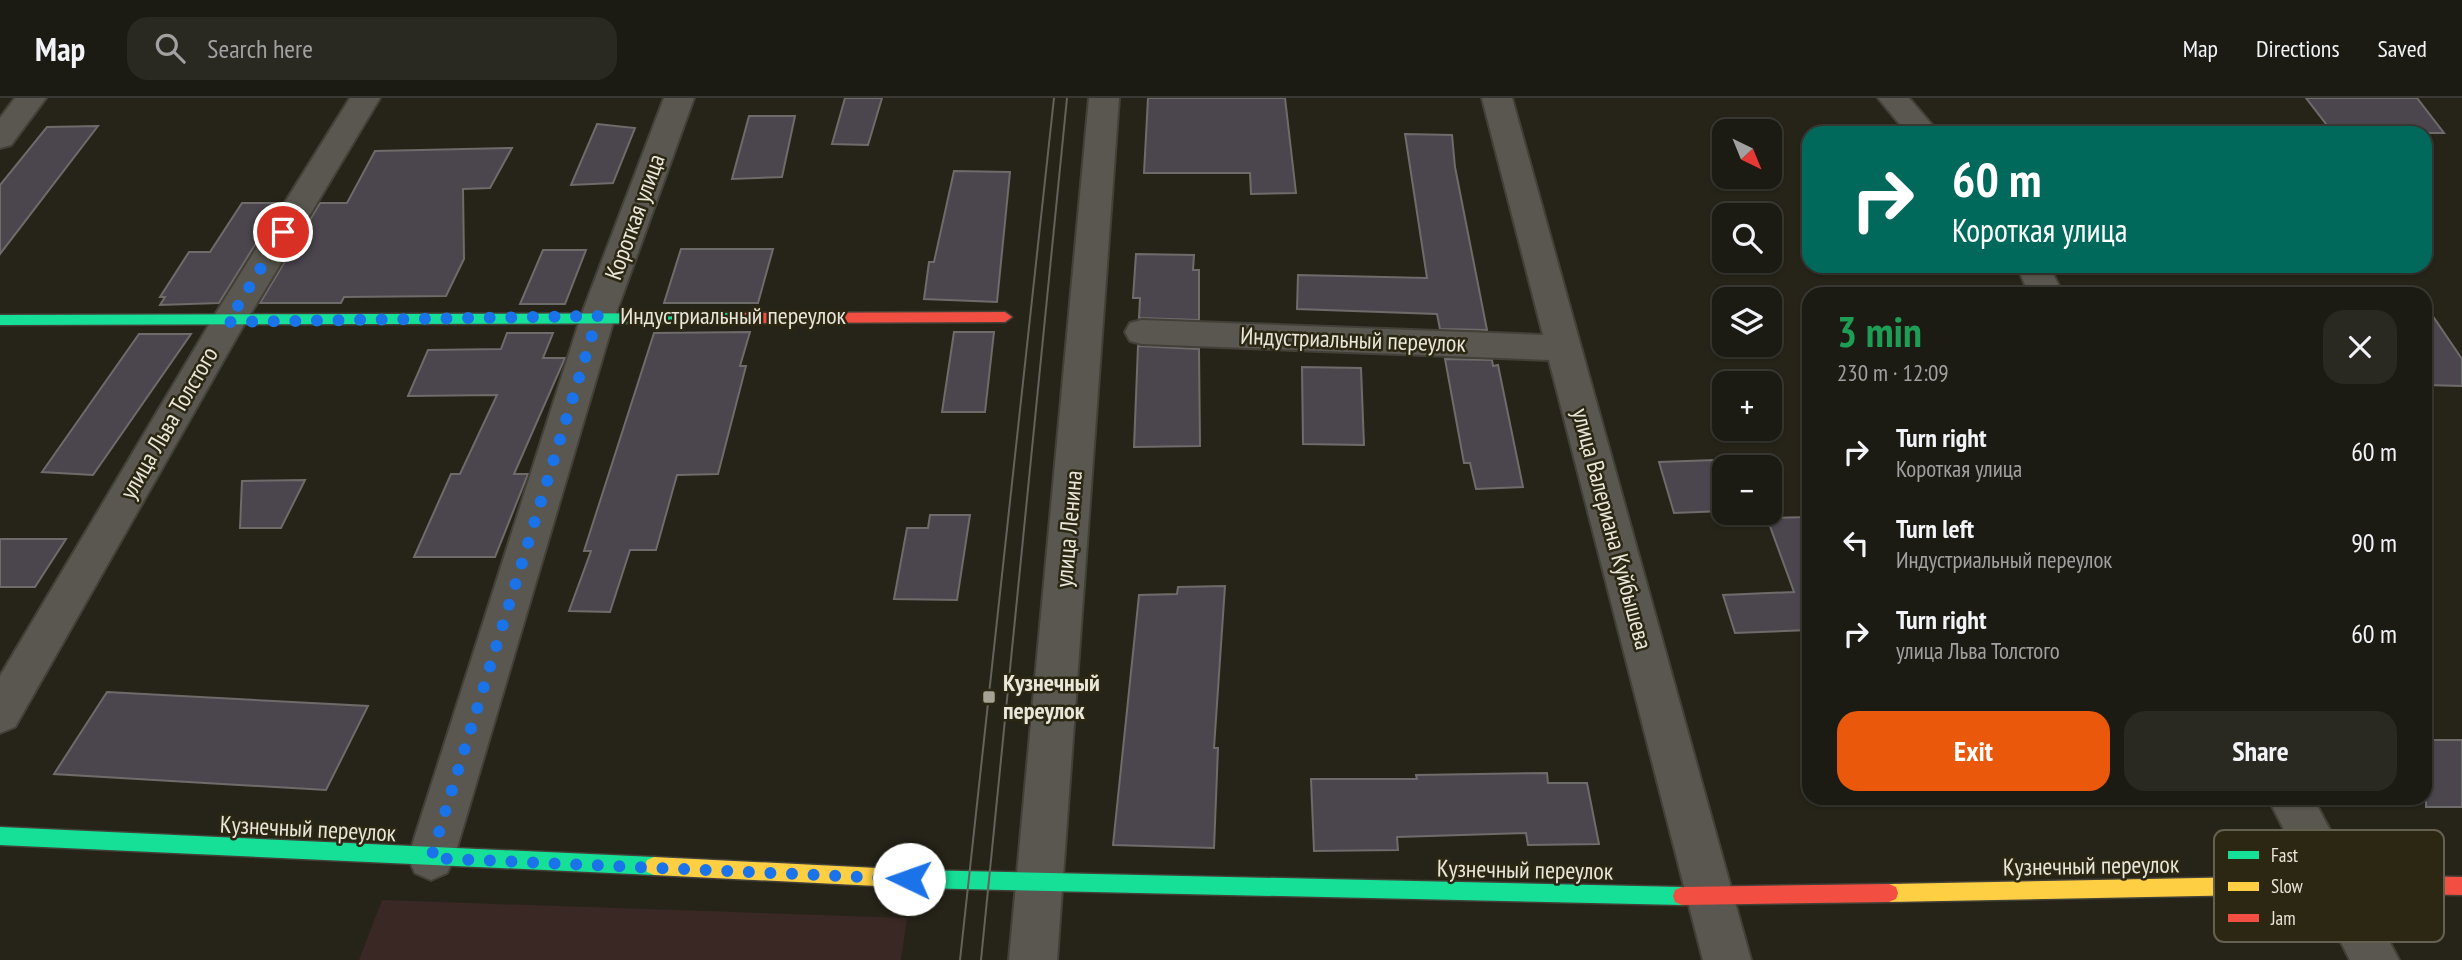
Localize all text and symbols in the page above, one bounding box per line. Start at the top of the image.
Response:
search box [127,17,617,80]
text: Map [35,27,85,70]
icon: search [151,29,189,67]
text: Search here [207,32,313,65]
text: Map [2183,33,2218,64]
text: Directions [2256,33,2340,64]
text: Saved [2378,33,2427,64]
north arrow [1712,119,1782,189]
map controls [1712,119,1782,525]
text: 60 m [1952,147,2041,211]
street label: Короткая улица [597,150,672,284]
icon: right [1837,154,1928,245]
pin [253,202,313,262]
button: search [1712,203,1782,273]
text: Короткая улица [1952,209,2128,251]
icon: arrive [264,213,302,251]
button: layers [1712,287,1782,357]
street label: Индустриальный переулок [620,300,847,331]
text: 3 min [1837,304,1922,359]
button: close [2323,310,2397,384]
street label: Индустриальный переулок [1240,320,1467,359]
street label: улица Льва Толстого [112,341,225,504]
text: 230 m · 12:09 [1837,358,1949,387]
button: + [1712,371,1782,441]
street label: улица Валериана Куйбышева [1565,405,1660,653]
text: Turn right [1896,421,1987,454]
icon: right [1837,433,1875,471]
text: 60 m [2351,435,2397,468]
text: Короткая улица [1896,454,2022,483]
button: − [1712,455,1782,525]
street label: улица Ленина [1048,469,1089,589]
text: Turn left [1896,512,1974,545]
icon: left [1837,524,1875,562]
text: 90 m [2351,526,2397,559]
text: Индустриальный переулок [1896,545,2112,574]
text: Turn right [1896,603,1987,636]
icon: right [1837,615,1875,653]
text: 60 m [2351,617,2397,650]
text: улица Льва Толстого [1896,636,2060,665]
place label: Кузнечный переулок [1003,667,1100,726]
marker: Кузнечный переулок [981,689,997,705]
button: Exit [1837,711,2110,791]
button: Share [2124,711,2397,791]
street label: Кузнечный переулок [219,808,398,849]
legend [2214,830,2444,942]
position arrow [872,842,946,916]
text: Fast [2271,843,2299,867]
street label: Кузнечный переулок [2003,848,2180,883]
street label: Кузнечный переулок [1437,852,1614,887]
text: Slow [2271,874,2304,898]
text: Jam [2270,906,2296,930]

